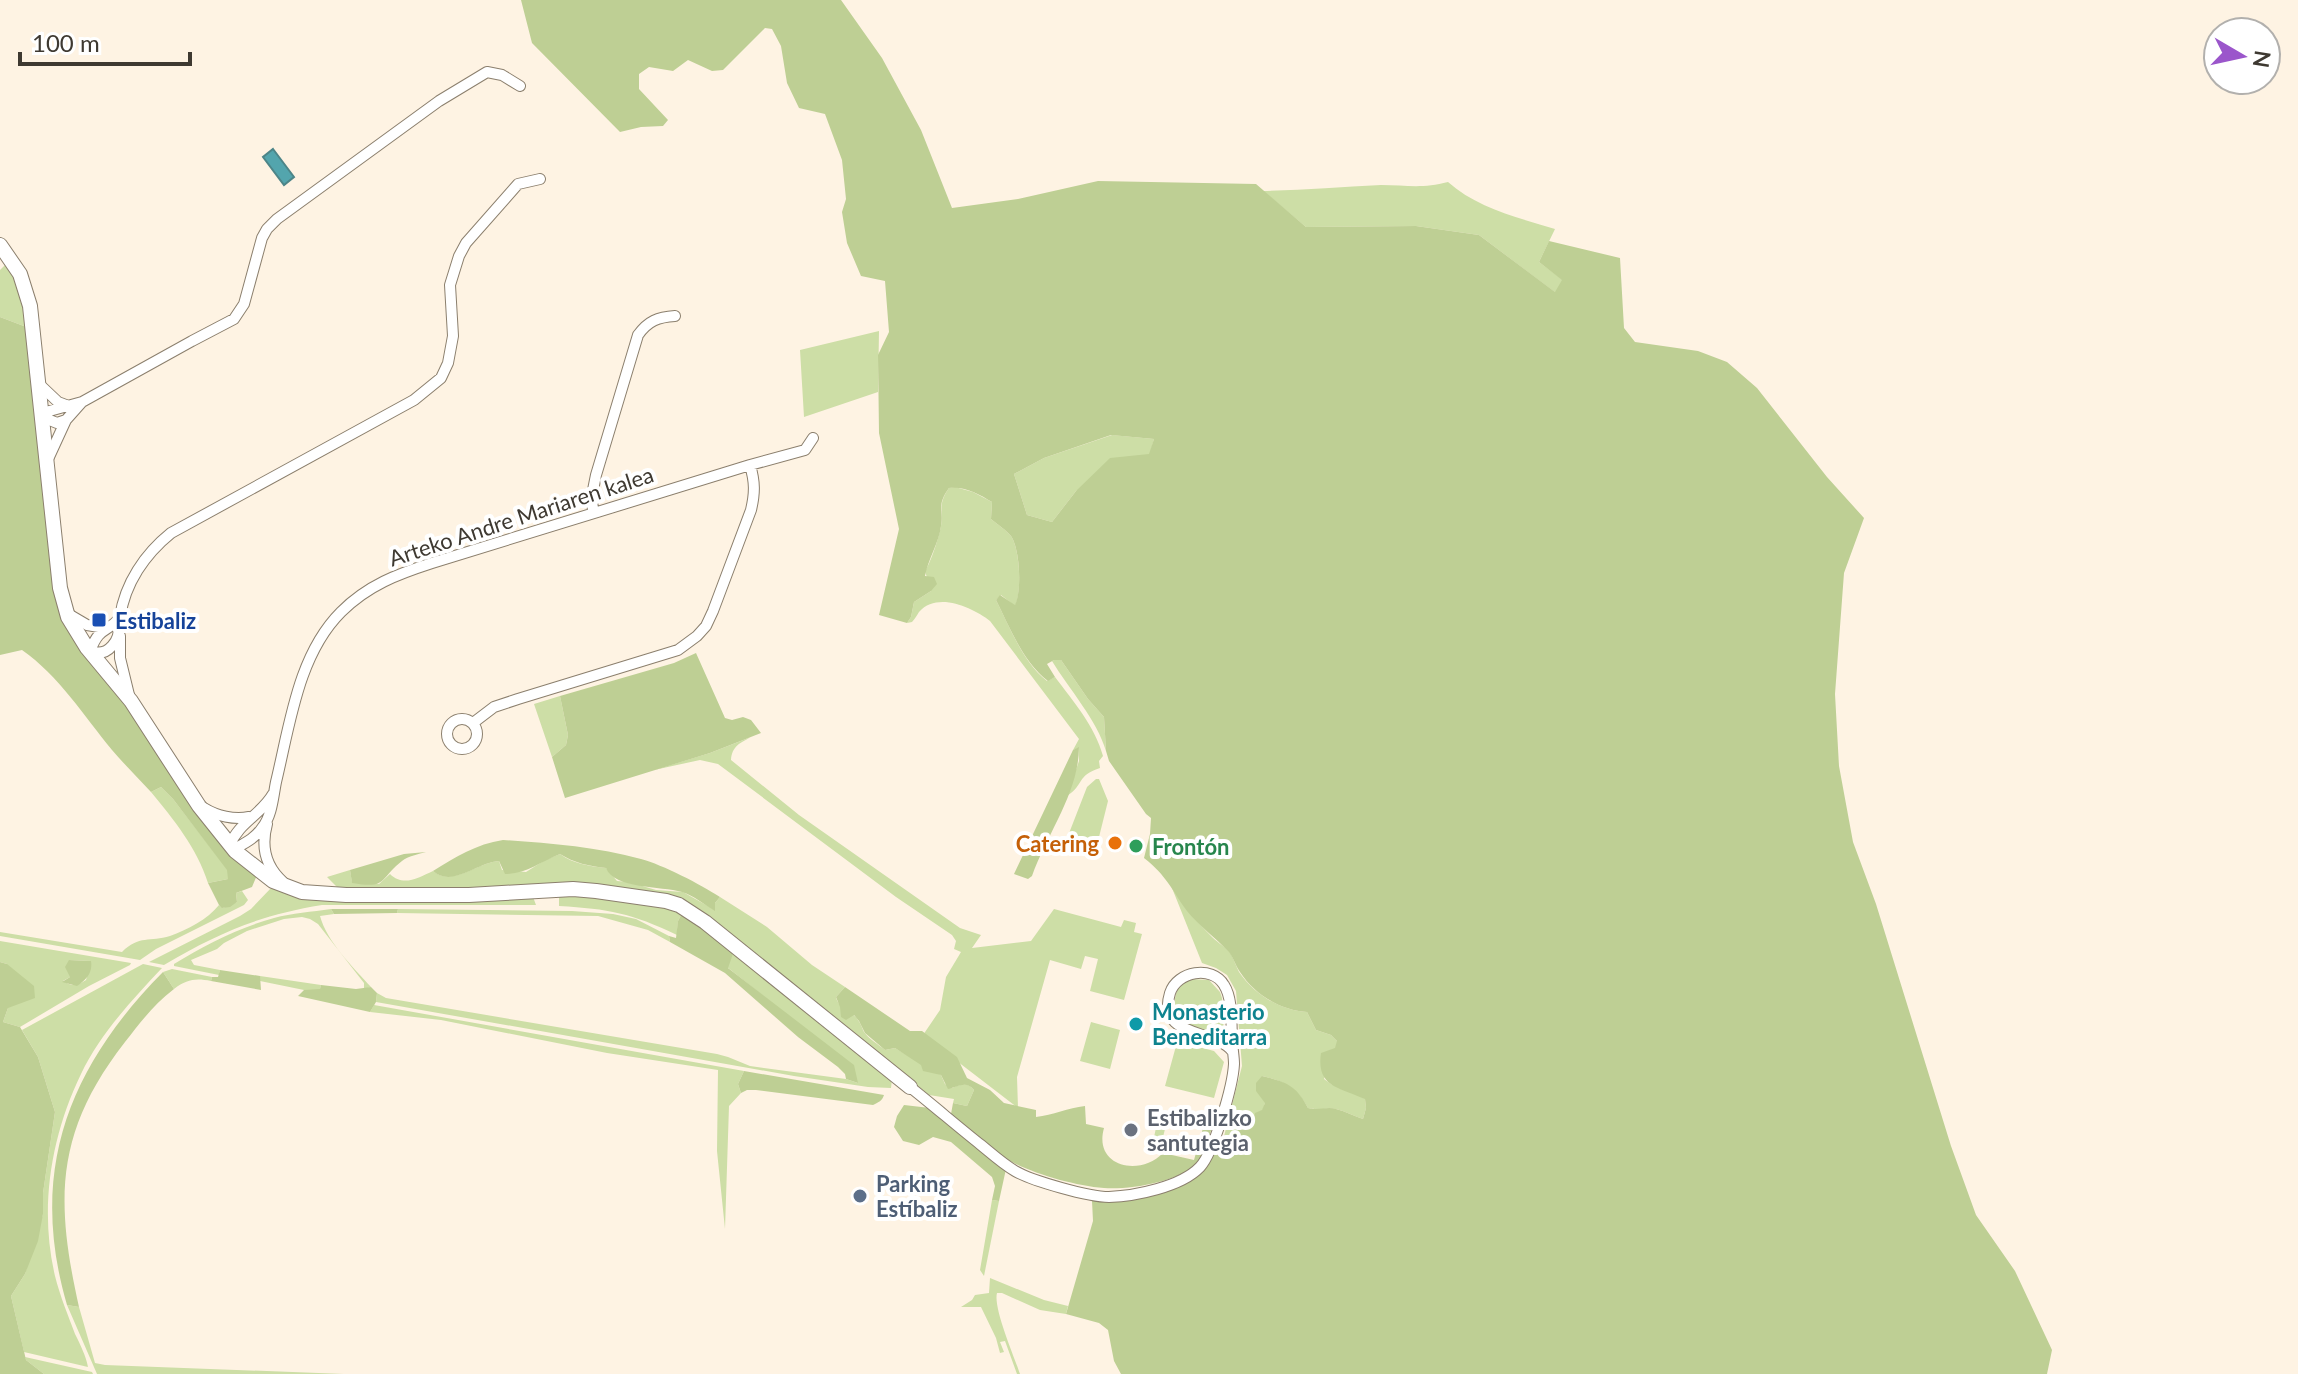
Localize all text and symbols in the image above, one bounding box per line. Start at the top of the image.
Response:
scale bar [20,16,190,66]
north arrow [2202,16,2282,96]
text: 100 m [32,28,100,57]
text: N [2248,49,2277,70]
street label: Arteko Andre Mariaren kalea [385,460,657,572]
place label: Estibaliz [115,607,196,634]
marker: Estibaliz [90,611,108,629]
place label: Catering [1016,830,1099,857]
place label: Frontón [1152,833,1229,860]
marker: Catering [1106,834,1124,852]
marker: Frontón [1127,837,1145,855]
place label: Monasterio Beneditarra [1152,998,1267,1050]
marker: Monasterio Beneditarra [1127,1015,1145,1033]
place label: Estibalizko santutegia [1147,1104,1252,1156]
marker: Estibalizko santutegia [1122,1121,1140,1139]
place label: Parking Estíbaliz [876,1170,958,1222]
marker: Parking Estíbaliz [851,1187,869,1205]

